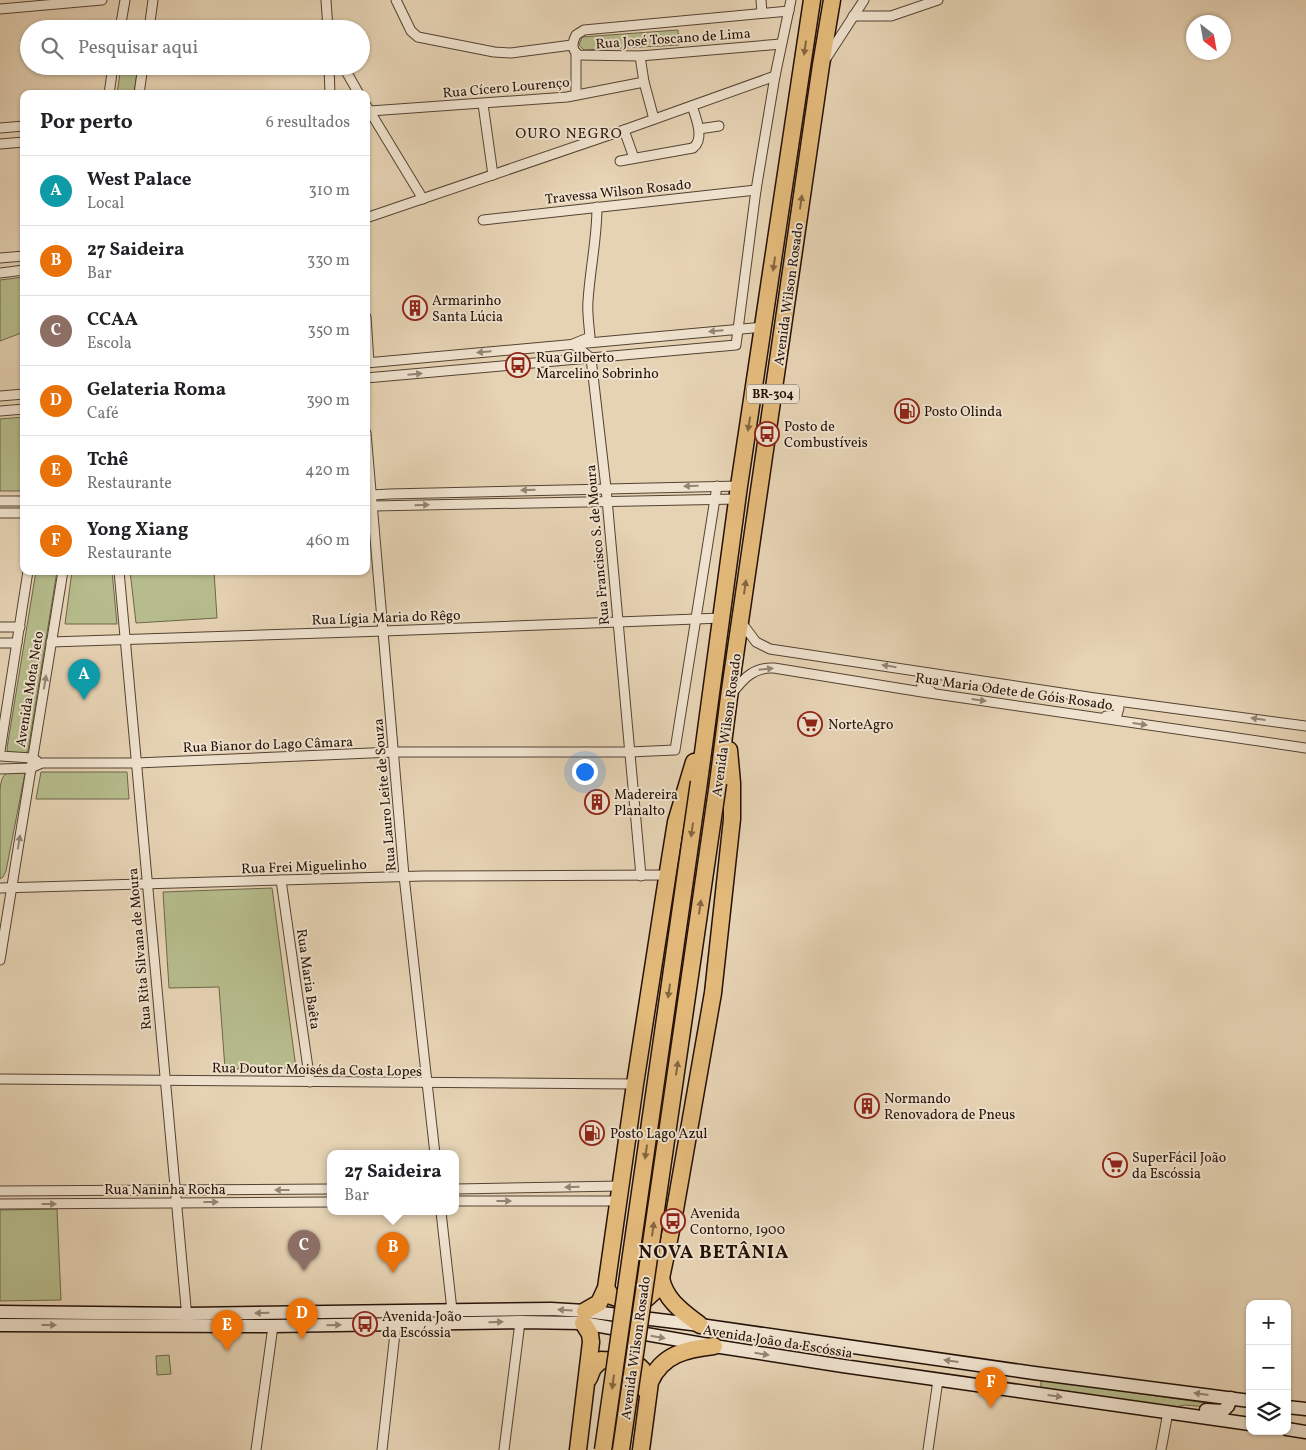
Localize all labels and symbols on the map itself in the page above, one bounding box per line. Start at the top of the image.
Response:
north arrow [1186,15,1231,60]
street label: Rua José Toscano de Lima [595,25,751,54]
one-way arrow [801,41,809,57]
street label: Rua Cícero Lourenço [442,73,570,104]
district label: OURO NEGRO [515,124,623,145]
street label: Travessa Wilson Rosado [544,175,692,210]
one-way arrow [797,193,805,209]
street label: Avenida Wilson Rosado [770,221,809,367]
one-way arrow [769,256,777,272]
place label: Armarinho Santa Lúcia [432,292,503,327]
building icon: Armarinho Santa Lúcia [402,295,428,321]
one-way arrow [707,327,723,335]
one-way arrow [476,348,492,356]
place label: Rua Gilberto Marcelino Sobrinho [536,349,659,384]
bus stop icon: Rua Gilberto Marcelino Sobrinho [505,352,531,378]
one-way arrow [407,370,423,378]
road number: BR-304 [747,384,799,404]
fuel station icon: Posto Olinda [894,398,920,424]
place label: Posto Olinda [924,403,1002,422]
one-way arrow [745,416,753,432]
place label: Posto de Combustíveis [784,418,868,453]
bus stop icon: Posto de Combustíveis [754,421,780,447]
street label: Rua Francisco S. de Moura [582,464,615,626]
one-way arrow [682,482,698,490]
one-way arrow [520,486,536,494]
one-way arrow [414,501,430,509]
one-way arrow [741,579,749,595]
street label: Rua Lígia Maria do Rêgo [311,606,461,631]
street label: Avenida Mota Neto [12,630,49,749]
street label: Avenida Wilson Rosado [708,652,747,798]
pin: A [68,659,100,700]
one-way arrow [881,662,897,670]
one-way arrow [759,665,775,673]
street label: Rua Maria Odete de Góis Rosado [914,669,1114,716]
one-way arrow [41,674,49,690]
one-way arrow [971,697,987,705]
supermarket icon: NorteAgro [797,711,823,737]
one-way arrow [1249,715,1265,723]
place label: NorteAgro [828,716,893,735]
street label: Rua Lauro Leite de Souza [369,718,402,872]
one-way arrow [1132,720,1148,728]
street label: Rua Bianor do Lago Câmara [183,733,354,758]
your location [572,759,598,785]
place label: Madereira Planalto [614,786,678,821]
building icon: Madereira Planalto [584,789,610,815]
one-way arrow [688,822,696,838]
one-way arrow [15,834,23,850]
street label: Rua Frei Miguelinho [241,856,367,879]
street label: Rua Rita Silvana de Moura [124,867,157,1031]
one-way arrow [696,899,704,915]
street label: Rua Maria Baêta [291,928,324,1031]
one-way arrow [665,983,673,999]
street label: Rua Doutor Moisés da Costa Lopes [212,1059,422,1082]
one-way arrow [673,1059,681,1075]
place label: Normando Renovadora de Pneus [884,1090,1015,1125]
building icon: Normando Renovadora de Pneus [854,1093,880,1119]
fuel station icon: Posto Lago Azul [579,1120,605,1146]
place label: Posto Lago Azul [610,1125,707,1144]
one-way arrow [641,1144,649,1160]
place label: SuperFácil João da Escóssia [1132,1149,1226,1184]
supermarket icon: SuperFácil João da Escóssia [1102,1152,1128,1178]
street label: Rua Naninha Rocha [104,1181,226,1200]
one-way arrow [564,1183,580,1191]
one-way arrow [274,1186,290,1194]
one-way arrow [496,1197,512,1205]
one-way arrow [203,1198,219,1206]
one-way arrow [41,1200,57,1208]
place label: Avenida Contorno, 1900 [690,1205,785,1240]
bus stop icon: Avenida Contorno, 1900 [660,1208,686,1234]
one-way arrow [649,1220,657,1236]
pin: C [288,1230,320,1271]
pin: B [377,1232,409,1273]
district label: NOVA BETÂNIA [639,1240,789,1266]
street label: Avenida Wilson Rosado [617,1275,656,1421]
pin: D [286,1298,318,1339]
one-way arrow [556,1305,572,1313]
place label: Avenida João da Escóssia [382,1308,462,1343]
one-way arrow [254,1309,270,1317]
pin: E [211,1310,243,1351]
bus stop icon: Avenida João da Escóssia [352,1311,378,1337]
one-way arrow [488,1318,504,1326]
one-way arrow [41,1321,57,1329]
one-way arrow [326,1321,342,1329]
street label: Avenida João da Escóssia [702,1321,854,1364]
one-way arrow [650,1333,666,1341]
one-way arrow [754,1350,770,1358]
one-way arrow [942,1357,958,1365]
pin: F [975,1367,1007,1408]
one-way arrow [608,1374,616,1390]
one-way arrow [1193,1390,1209,1398]
one-way arrow [1047,1392,1063,1400]

